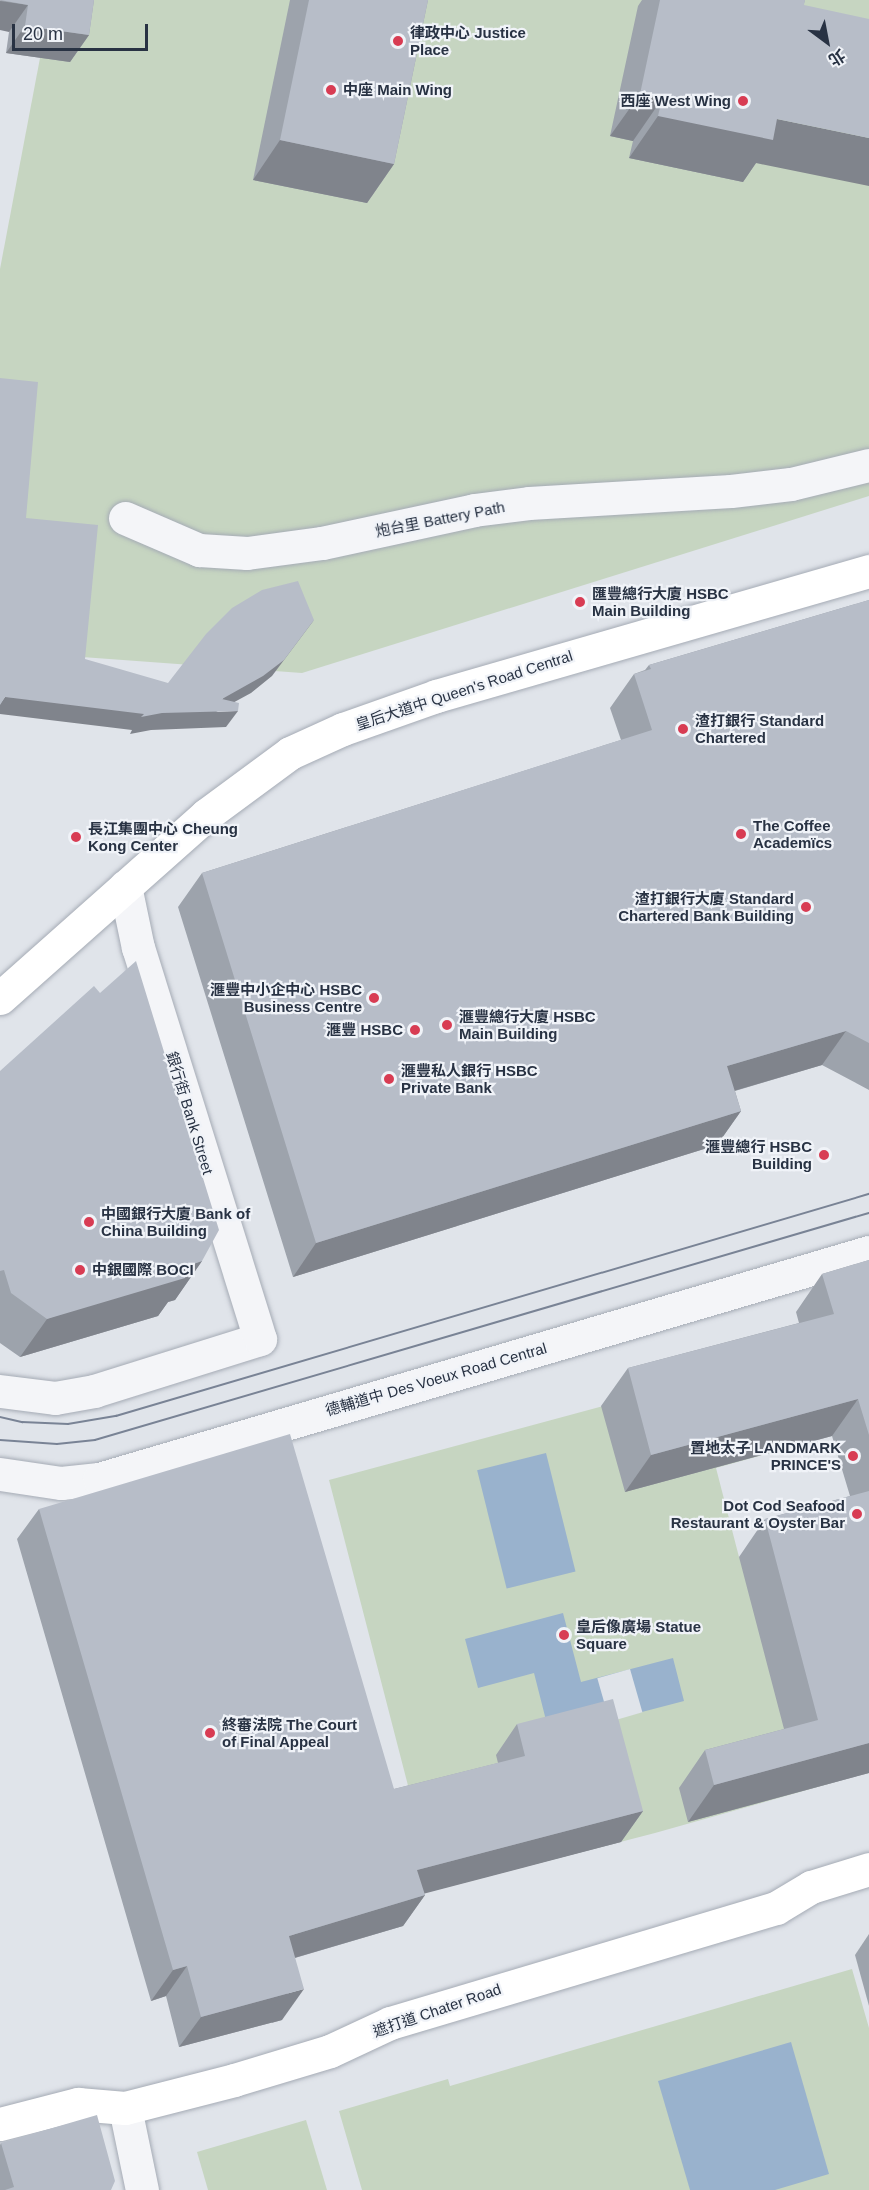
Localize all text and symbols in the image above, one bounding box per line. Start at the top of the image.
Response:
scale bar [15,12,152,50]
north arrow [797,12,857,72]
place label: 律政中心 Justice Place [410,23,526,58]
text: 20 m [23,24,63,44]
marker: 律政中心 Justice Place [391,34,405,48]
text: 北 [826,46,848,69]
place label: 中座 Main Wing [343,81,452,99]
marker: 中座 Main Wing [324,83,338,97]
place label: 西座 West Wing [621,92,731,110]
marker: 西座 West Wing [736,94,750,108]
street label: 炮台里 Battery Path [374,498,506,540]
place label: 匯豐總行大廈 HSBC Main Building [592,584,729,619]
marker: 匯豐總行大廈 HSBC Main Building [573,595,587,609]
street label: 皇后大道中 Queen's Road Central [353,646,575,734]
place label: 渣打銀行 Standard Chartered [695,711,824,746]
marker: 渣打銀行 Standard Chartered [676,722,690,736]
place label: The Coffee Academïcs [753,816,832,851]
place label: 長江集團中心 Cheung Kong Center [88,819,238,854]
marker: The Coffee Academïcs [734,827,748,841]
marker: 長江集團中心 Cheung Kong Center [69,830,83,844]
place label: 渣打銀行大廈 Standard Chartered Bank Building [618,889,794,924]
marker: 渣打銀行大廈 Standard Chartered Bank Building [799,900,813,914]
place label: 滙豐中小企中心 HSBC Business Centre [210,980,362,1015]
marker: 滙豐中小企中心 HSBC Business Centre [367,991,381,1005]
place label: 滙豐總行大廈 HSBC Main Building [459,1007,596,1042]
marker: 滙豐總行大廈 HSBC Main Building [440,1018,454,1032]
place label: 滙豐 HSBC [326,1021,403,1039]
marker: 滙豐 HSBC [408,1023,422,1037]
street label: 銀行街 Bank Street [163,1049,217,1177]
place label: 滙豐私人銀行 HSBC Private Bank [401,1061,538,1096]
marker: 滙豐私人銀行 HSBC Private Bank [382,1072,396,1086]
place label: 滙豐總行 HSBC Building [705,1137,812,1172]
marker: 滙豐總行 HSBC Building [817,1148,831,1162]
place label: 中國銀行大廈 Bank of China Building [101,1204,250,1239]
marker: 中國銀行大廈 Bank of China Building [82,1215,96,1229]
place label: 中銀國際 BOCI [92,1261,194,1279]
marker: 中銀國際 BOCI [73,1263,87,1277]
street label: 德輔道中 Des Voeux Road Central [323,1339,549,1419]
place label: 置地太子 LANDMARK PRINCE'S [690,1438,841,1473]
marker: 置地太子 LANDMARK PRINCE'S [846,1449,860,1463]
place label: Dot Cod Seafood Restaurant & Oyster Bar [671,1496,845,1531]
marker: Dot Cod Seafood Restaurant & Oyster Bar [850,1507,864,1521]
place label: 皇后像廣場 Statue Square [576,1617,701,1652]
marker: 皇后像廣場 Statue Square [557,1628,571,1642]
place label: 終審法院 The Court of Final Appeal [222,1715,357,1750]
marker: 終審法院 The Court of Final Appeal [203,1726,217,1740]
street label: 遮打道 Chater Road [371,1980,503,2040]

